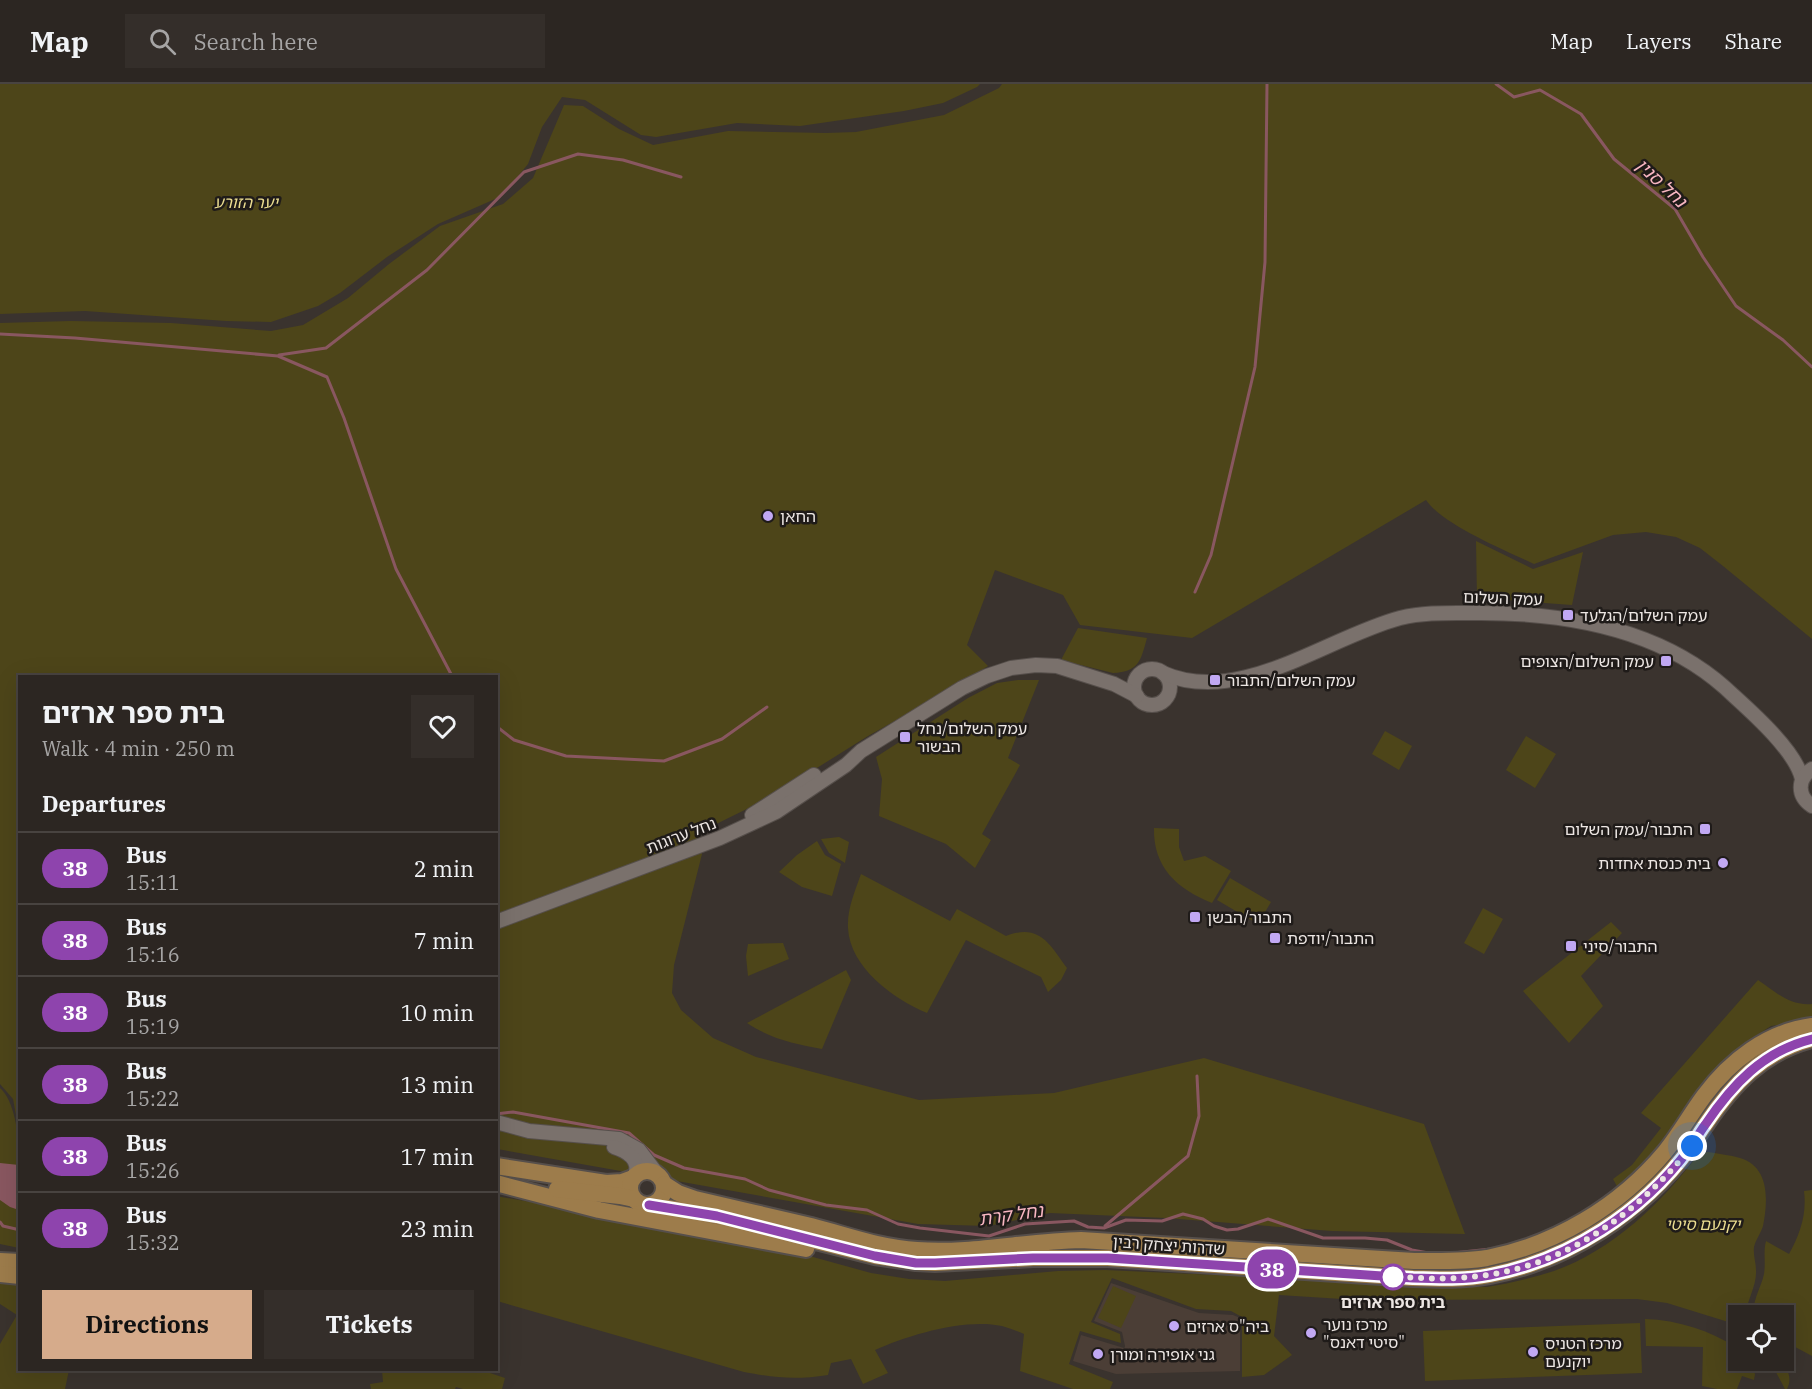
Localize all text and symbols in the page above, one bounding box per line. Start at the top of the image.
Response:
search box [125,14,545,68]
text: Map [30,23,89,60]
icon: search [146,25,179,58]
text: Search here [194,27,318,56]
text: Map [1550,27,1593,55]
text: Layers [1626,27,1692,55]
text: Share [1725,27,1782,55]
water label: נחל סנין [1631,153,1692,213]
park label: יער הזורע [214,192,279,212]
place label: החאן [780,506,816,526]
marker: החאן [761,509,775,523]
street label: עמק השלום [1463,587,1543,609]
place label: עמק השלום/הגלעד [1580,605,1708,625]
marker: עמק השלום/הגלעד [1561,608,1575,622]
place label: עמק השלום/הצופים [1520,651,1654,671]
marker: עמק השלום/הצופים [1659,654,1673,668]
place label: עמק השלום/התבור [1227,670,1355,690]
marker: עמק השלום/התבור [1208,673,1222,687]
text: בית ספר ארזים [42,694,225,731]
button: heart [411,695,474,758]
place label: עמק השלום/נחל הבשור [917,718,1027,756]
marker: עמק השלום/נחל הבשור [898,730,912,744]
text: Walk · 4 min · 250 m [42,735,235,762]
text: Departures [42,789,166,818]
street label: נחל ערוגות [643,813,719,857]
place label: התבור/עמק השלום [1565,819,1693,839]
marker: התבור/עמק השלום [1698,822,1712,836]
text: Bus [126,840,167,869]
place label: בית כנסת אחדות [1598,853,1711,873]
text: 38 [62,854,88,882]
text: 2 min [414,854,474,883]
marker: בית כנסת אחדות [1716,856,1730,870]
text: 15:11 [126,869,180,896]
place label: התבור/הבשן [1207,907,1292,927]
marker: התבור/הבשן [1188,910,1202,924]
text: Bus [126,912,167,941]
text: 38 [62,926,88,954]
text: 7 min [414,926,474,955]
place label: התבור/יודפת [1287,928,1374,948]
marker: התבור/יודפת [1268,931,1282,945]
place label: התבור/סיני [1583,936,1658,956]
marker: התבור/סיני [1564,939,1578,953]
text: 15:16 [126,941,180,968]
text: Bus [126,984,167,1013]
text: 38 [62,998,88,1026]
text: 10 min [401,998,474,1027]
text: 15:19 [126,1013,180,1040]
text: Bus [126,1056,167,1085]
text: 38 [62,1070,88,1098]
text: 13 min [401,1070,474,1099]
text: 15:22 [126,1085,180,1112]
text: Bus [126,1128,167,1157]
your location [1677,1131,1707,1161]
text: 38 [62,1142,88,1170]
text: 17 min [401,1142,474,1171]
text: 15:26 [126,1157,180,1184]
water label: נחל קרת [977,1198,1046,1230]
text: Bus [126,1200,167,1229]
text: 38 [62,1214,88,1242]
text: 23 min [401,1214,474,1243]
park label: יקנעם סיטי [1666,1214,1741,1234]
text: 15:32 [126,1229,180,1256]
street label: שדרות יצחק רבין [1112,1231,1226,1259]
line badge: 38 [1245,1250,1299,1288]
text: 38 [1259,1255,1285,1283]
marker: בית ספר ארזים [1380,1264,1406,1290]
button: Directions [42,1290,252,1359]
button: Tickets [264,1290,474,1359]
place label: בית ספר ארזים [1341,1292,1446,1312]
map controls [1728,1305,1794,1371]
button: locate [1728,1305,1794,1371]
place label: מרכז נוער "סיטי דאנס" [1323,1314,1405,1352]
place label: ביה"ס ארזים [1186,1316,1269,1336]
marker: ביה"ס ארזים [1167,1319,1181,1333]
marker: מרכז נוער "סיטי דאנס" [1304,1326,1318,1340]
place label: מרכז הטניס יוקנעם [1545,1333,1622,1371]
place label: גני אופירה ומורן [1110,1344,1215,1364]
marker: מרכז הטניס יוקנעם [1526,1345,1540,1359]
marker: גני אופירה ומורן [1091,1347,1105,1361]

